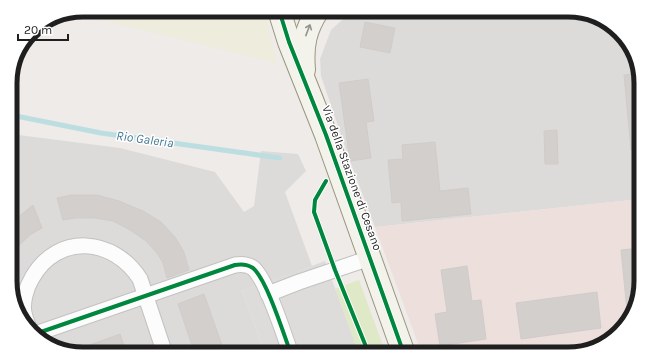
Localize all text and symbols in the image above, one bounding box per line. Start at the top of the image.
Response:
scale bar [18,16,68,42]
text: 20 m [24,23,52,37]
one-way arrow [305,24,313,36]
street label: Via della Stazione di Cesano [319,104,385,252]
water label: Rio Galeria [115,128,175,151]

